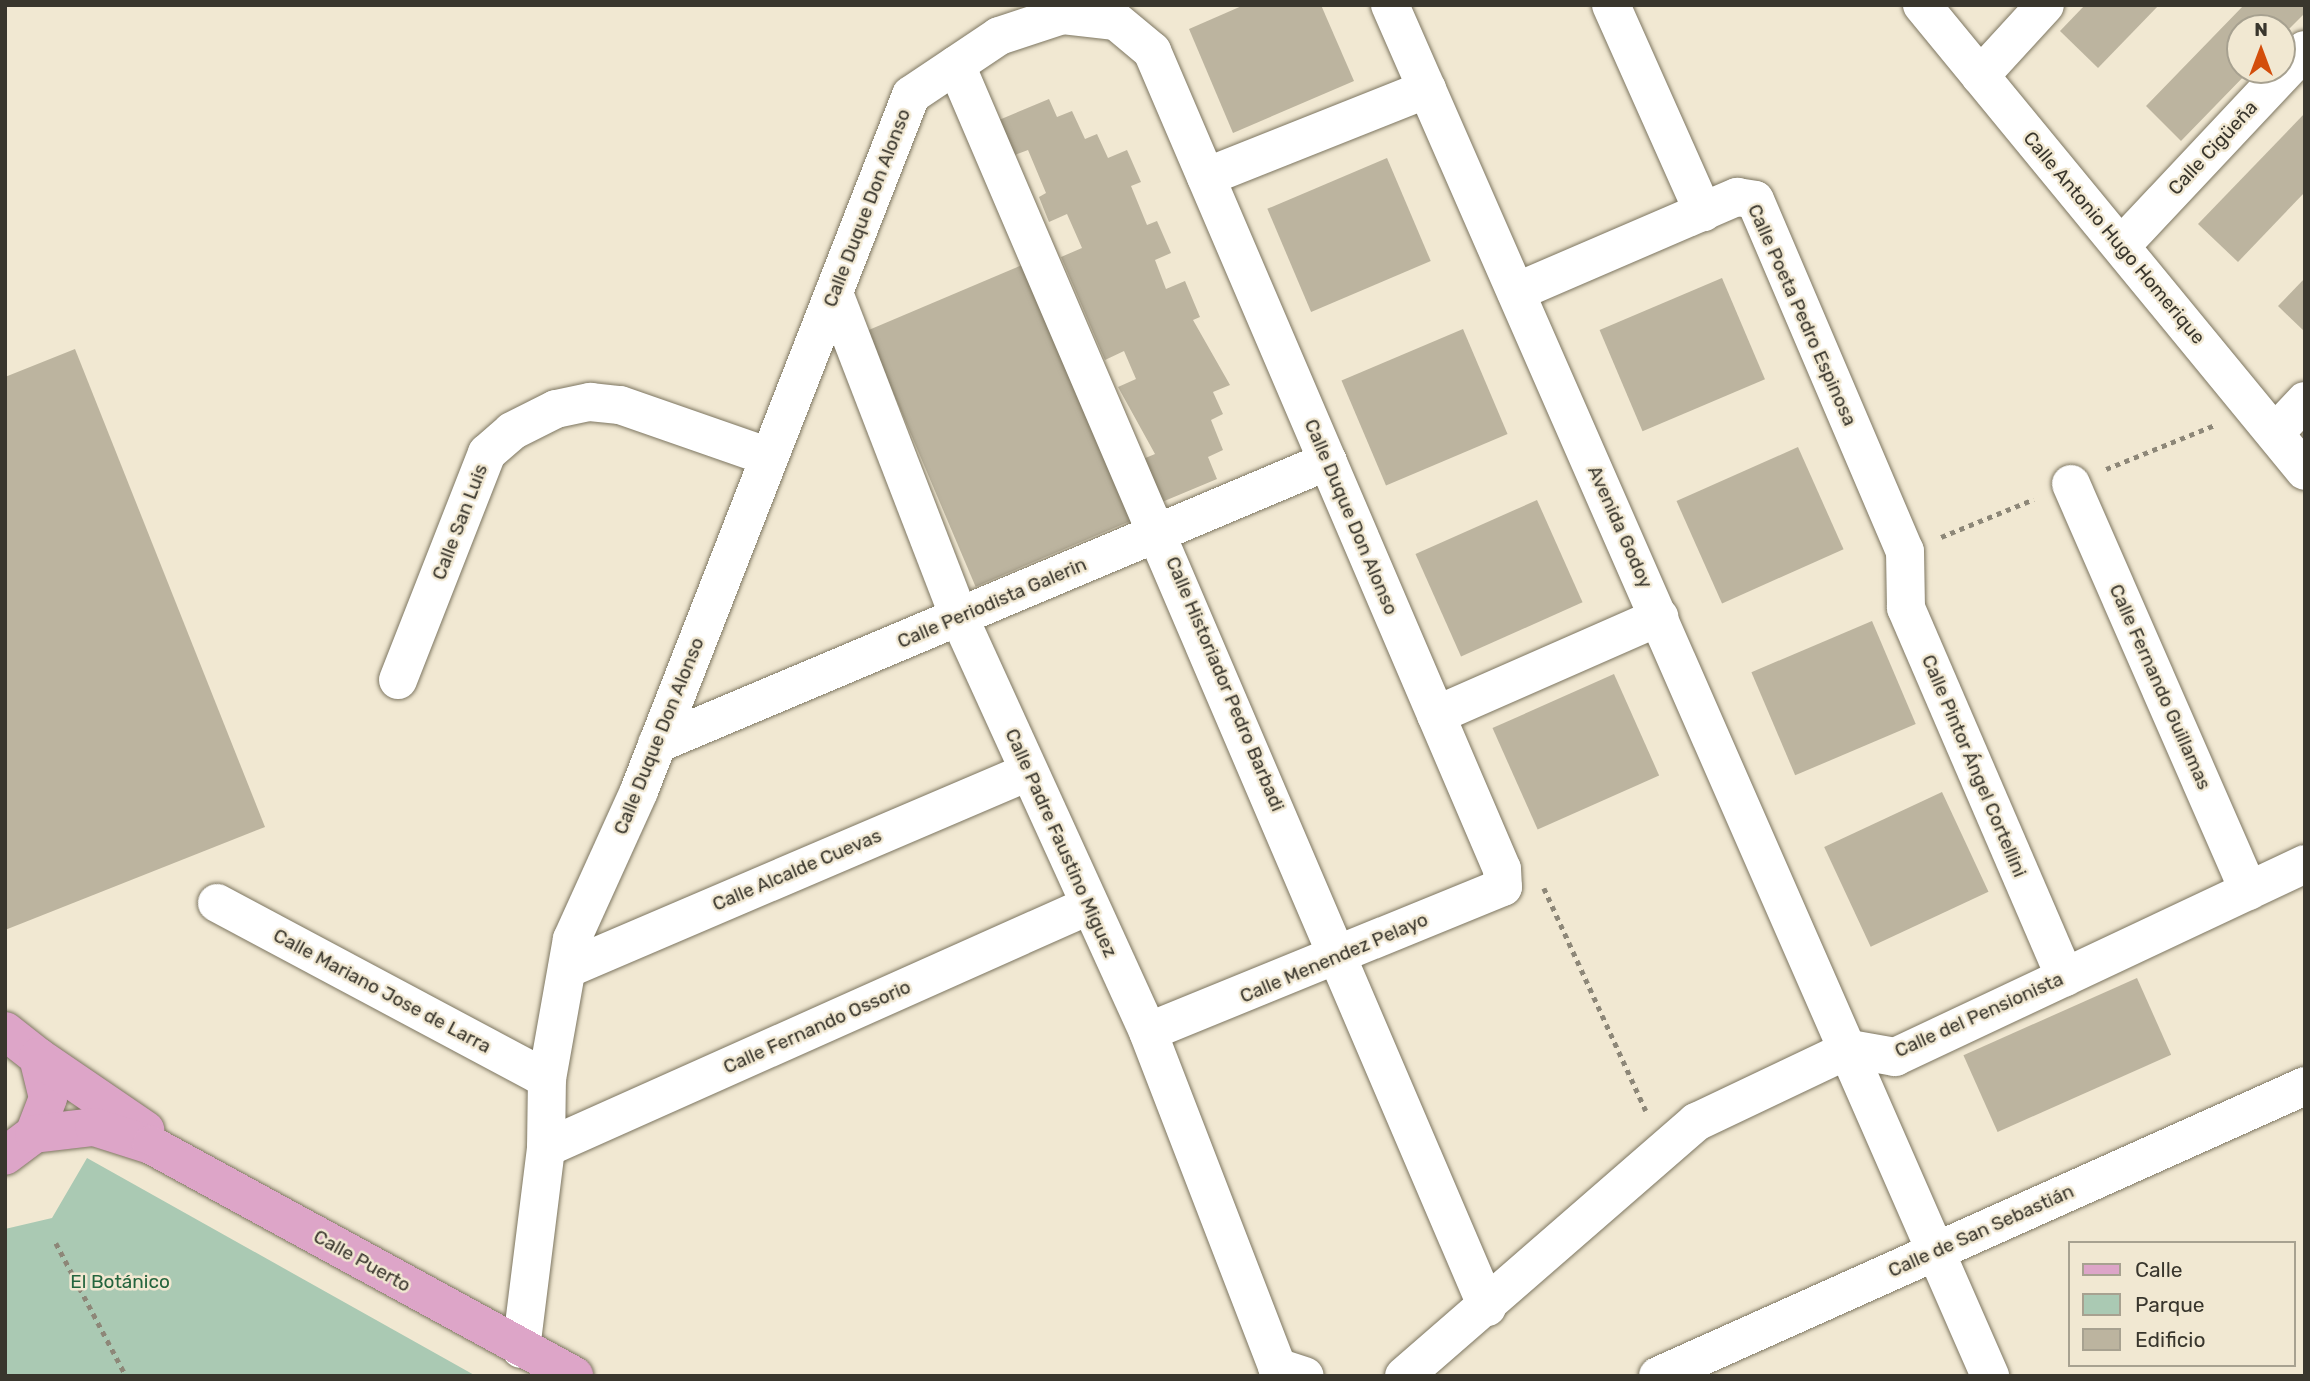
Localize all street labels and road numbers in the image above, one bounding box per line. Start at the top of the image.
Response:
street label: Calle Cigüeña [2164,96,2262,200]
street label: Calle Duque Don Alonso [819,106,915,310]
street label: Calle Antonio Hugo Homerique [2018,127,2210,349]
street label: Calle Poeta Pedro Espinosa [1743,201,1861,429]
street label: Calle Duque Don Alonso [1299,416,1403,618]
street label: Calle San Luis [427,461,493,583]
street label: Avenida Godoy [1583,462,1657,592]
street label: Calle Periodista Galerin [894,553,1090,653]
street label: Calle Historiador Pedro Barbadi [1161,553,1289,815]
street label: Calle Fernando Guillamas [2104,581,2216,793]
street label: Calle Duque Don Alonso [609,634,709,838]
street label: Calle Pintor Ángel Cortellini [1917,651,2031,881]
street label: Calle Padre Faustino Miguez [1000,725,1122,961]
street label: Calle Alcalde Cuevas [709,824,885,916]
street label: Calle Menendez Pelayo [1237,908,1431,1008]
street label: Calle Mariano Jose de Larra [269,924,495,1058]
street label: Calle del Pensionista [1891,968,2067,1062]
street label: Calle Fernando Ossorio [720,975,914,1079]
street label: Calle de San Sebastián [1885,1180,2077,1282]
street label: Calle Puerto [309,1225,415,1297]

